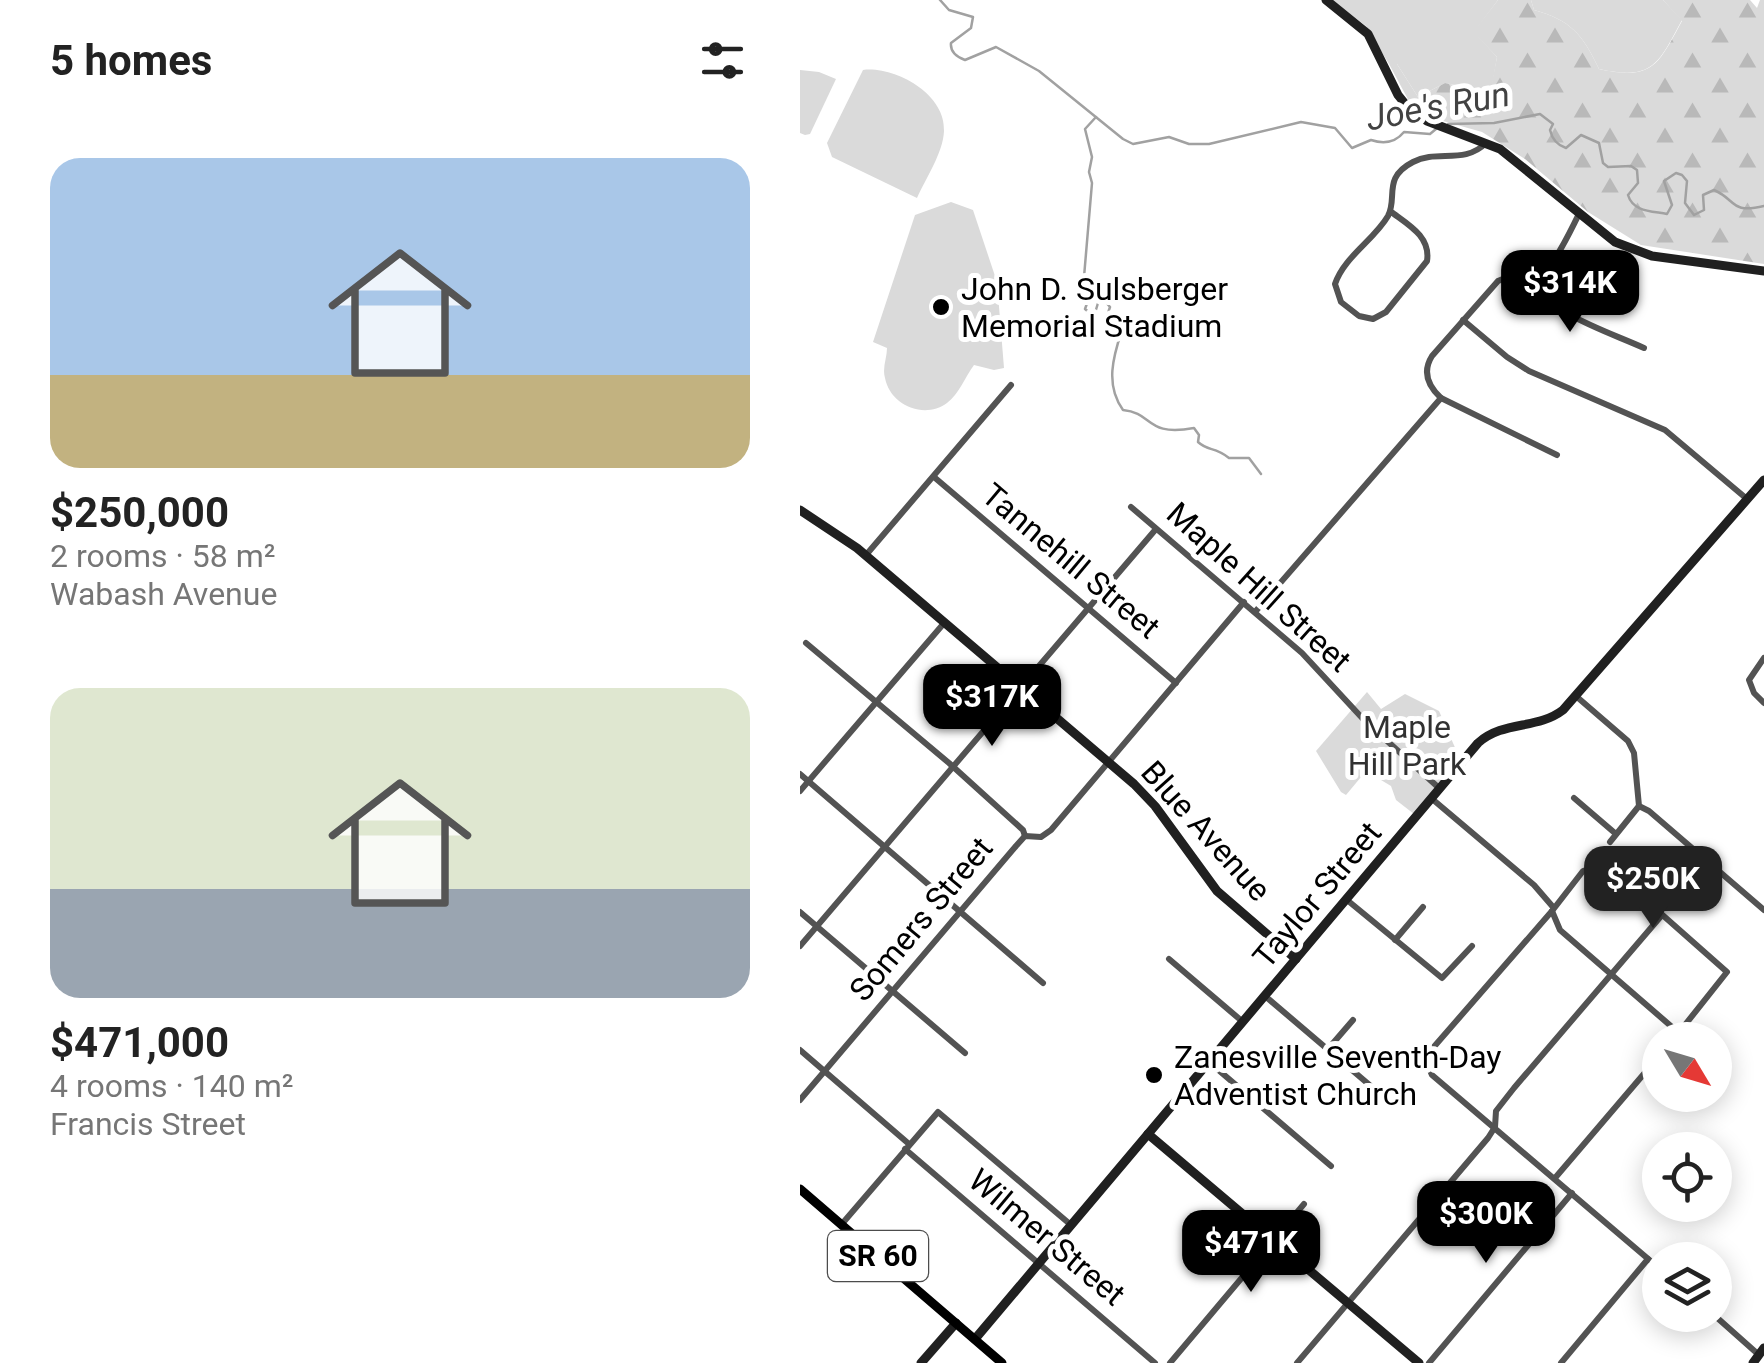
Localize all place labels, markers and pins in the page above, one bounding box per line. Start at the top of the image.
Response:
pin: $314K [1500,250,1640,335]
place label: John D. Sulsberger Memorial Stadium [961,270,1228,345]
marker: John D. Sulsberger Memorial Stadium [930,296,952,318]
pin: $317K [922,664,1062,749]
pin: $250K [1583,846,1723,931]
place label: Zanesville Seventh-Day Adventist Church [1174,1038,1501,1113]
marker: Zanesville Seventh-Day Adventist Church [1143,1064,1165,1086]
pin: $300K [1416,1181,1556,1266]
pin: $471K [1181,1210,1321,1295]

